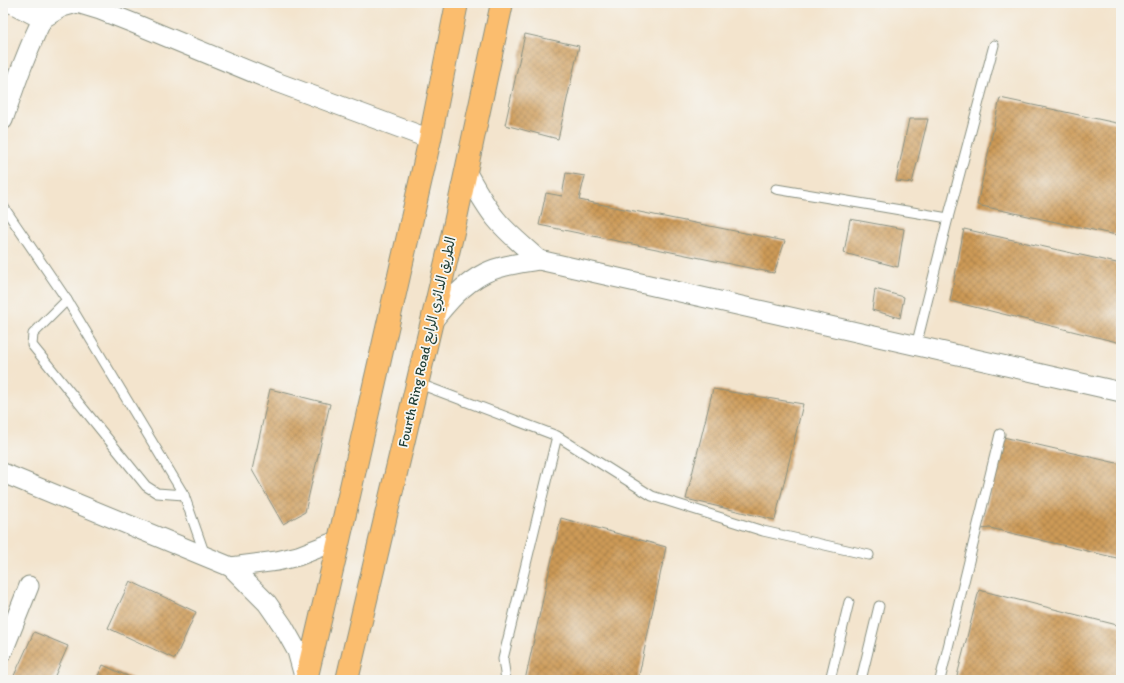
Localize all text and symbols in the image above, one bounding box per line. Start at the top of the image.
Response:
street label: Fourth Ring Road الطريق الدائري الرابع [394,235,461,449]

